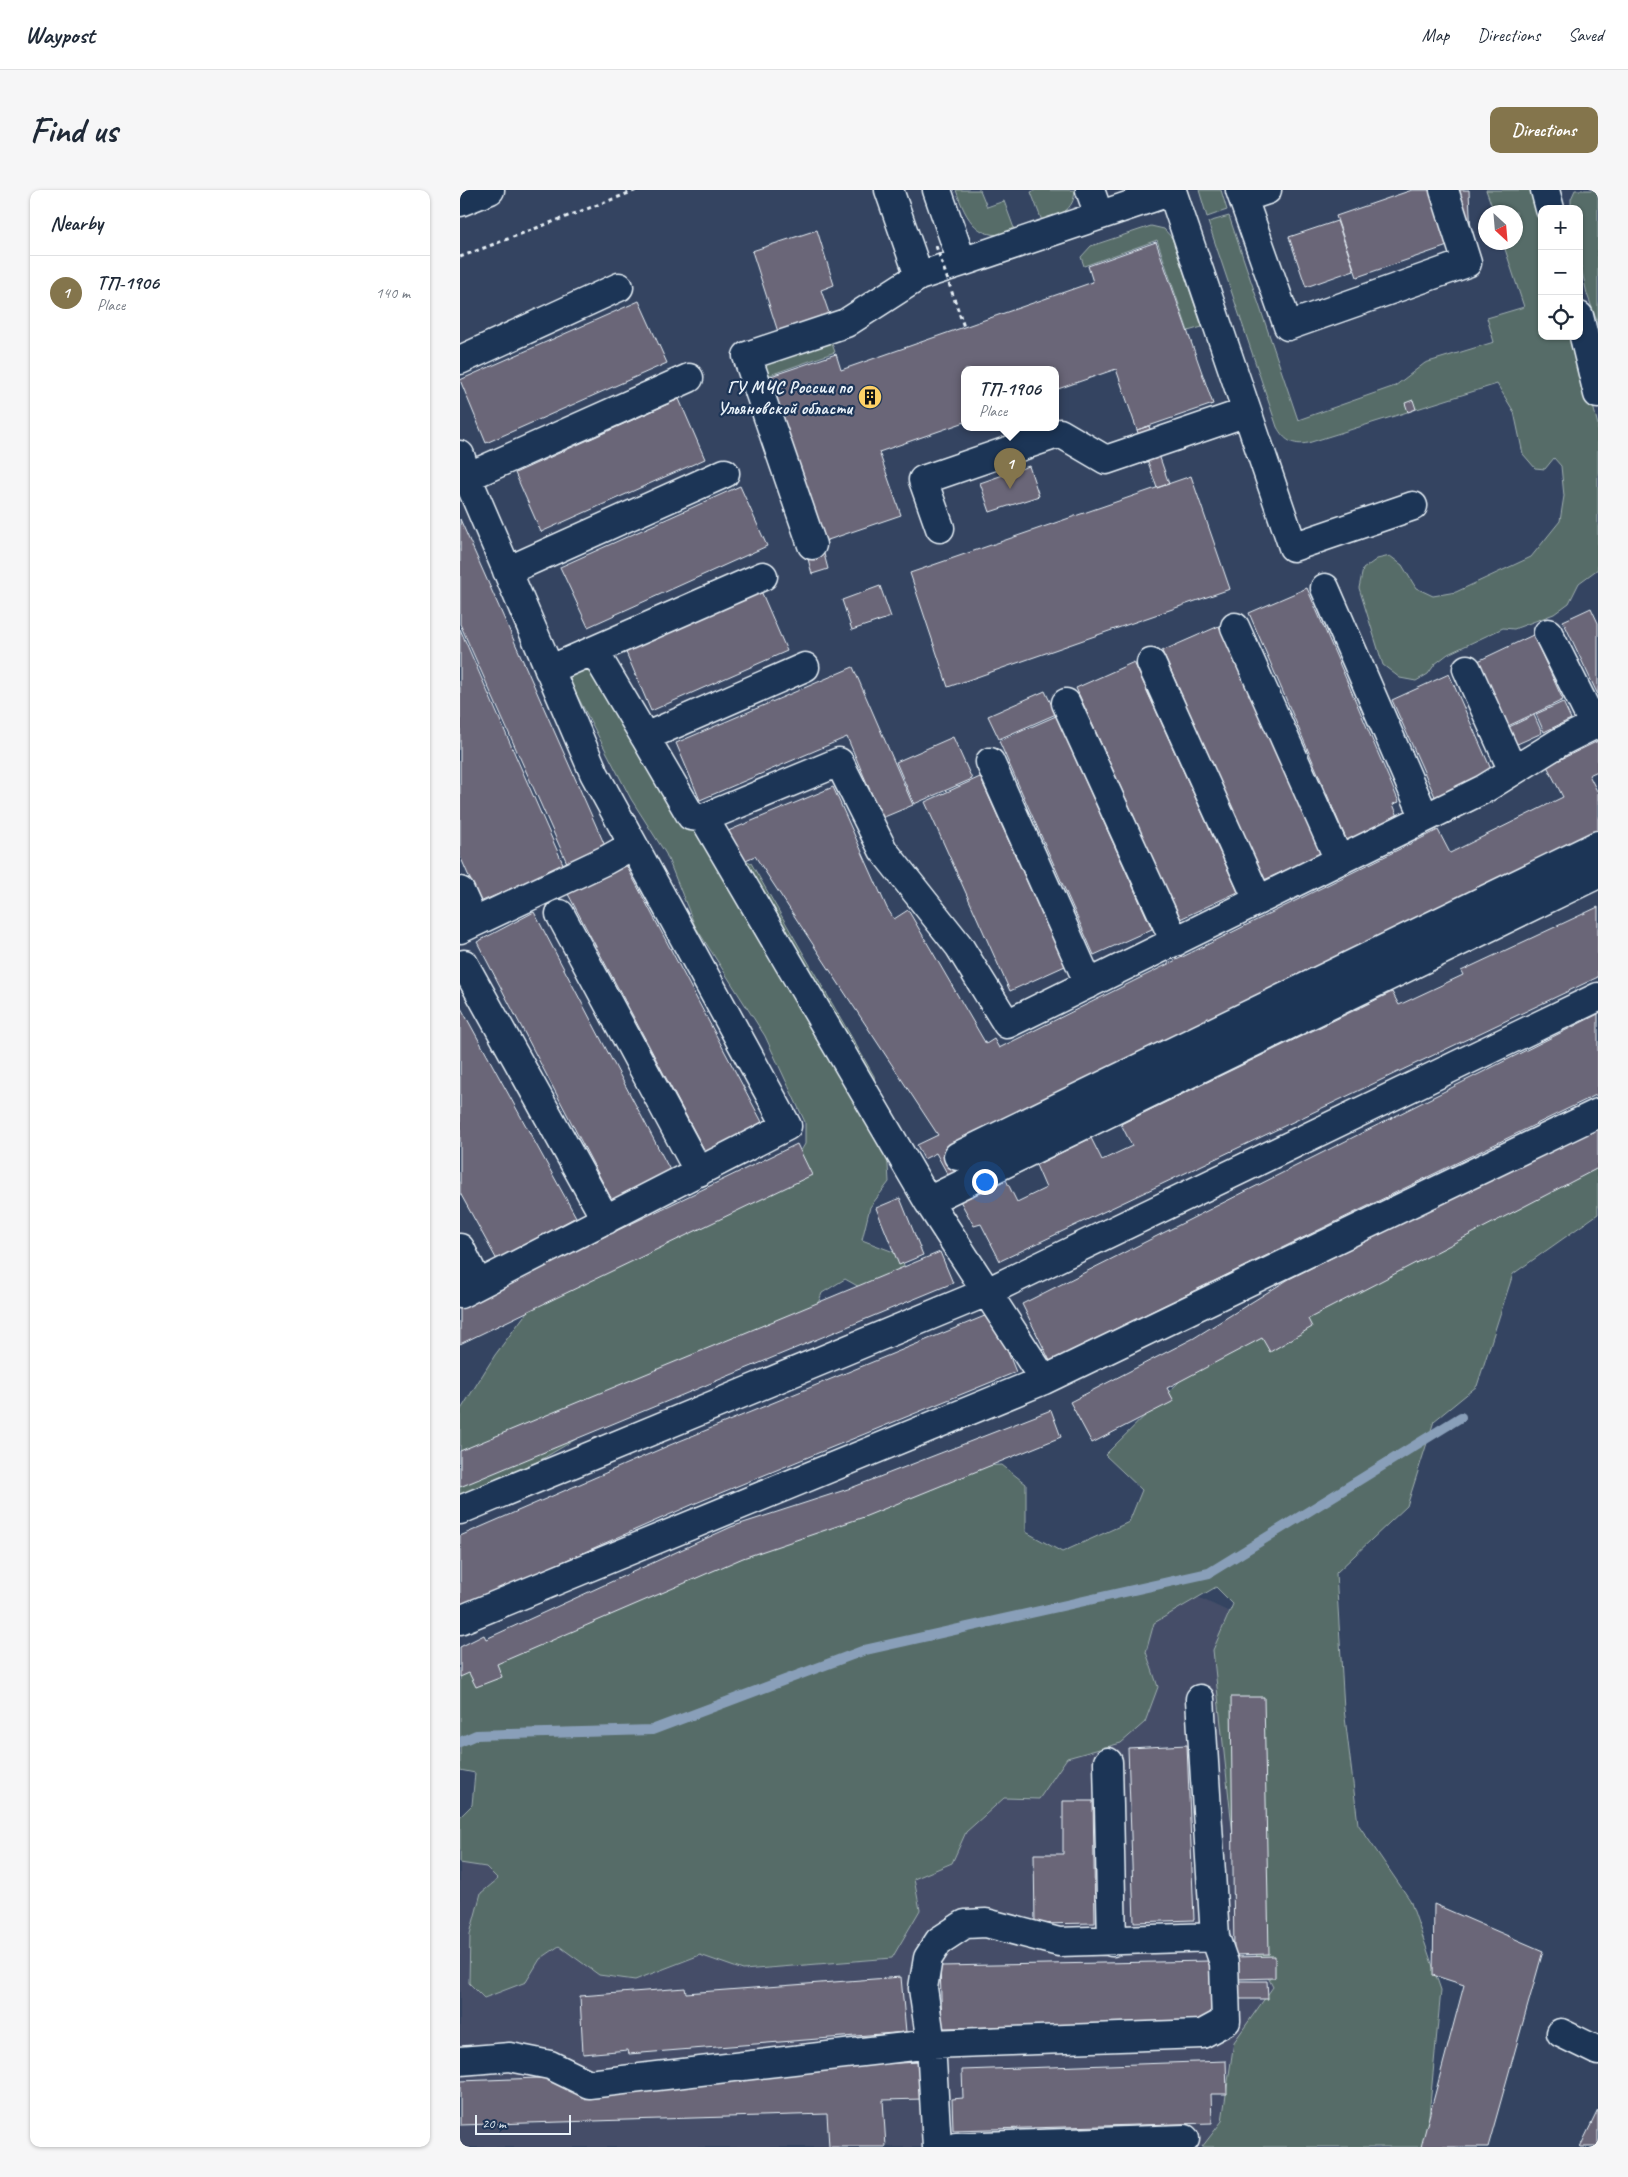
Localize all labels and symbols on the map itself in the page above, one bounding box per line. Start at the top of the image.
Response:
north arrow [1478,205,1523,250]
place label: ГУ МЧС России по Ульяновской области [717,376,854,419]
building icon: ГУ МЧС России по Ульяновской области [857,384,883,410]
pin: 1 [994,448,1026,489]
your location [972,1169,998,1195]
scale bar [475,2112,571,2135]

